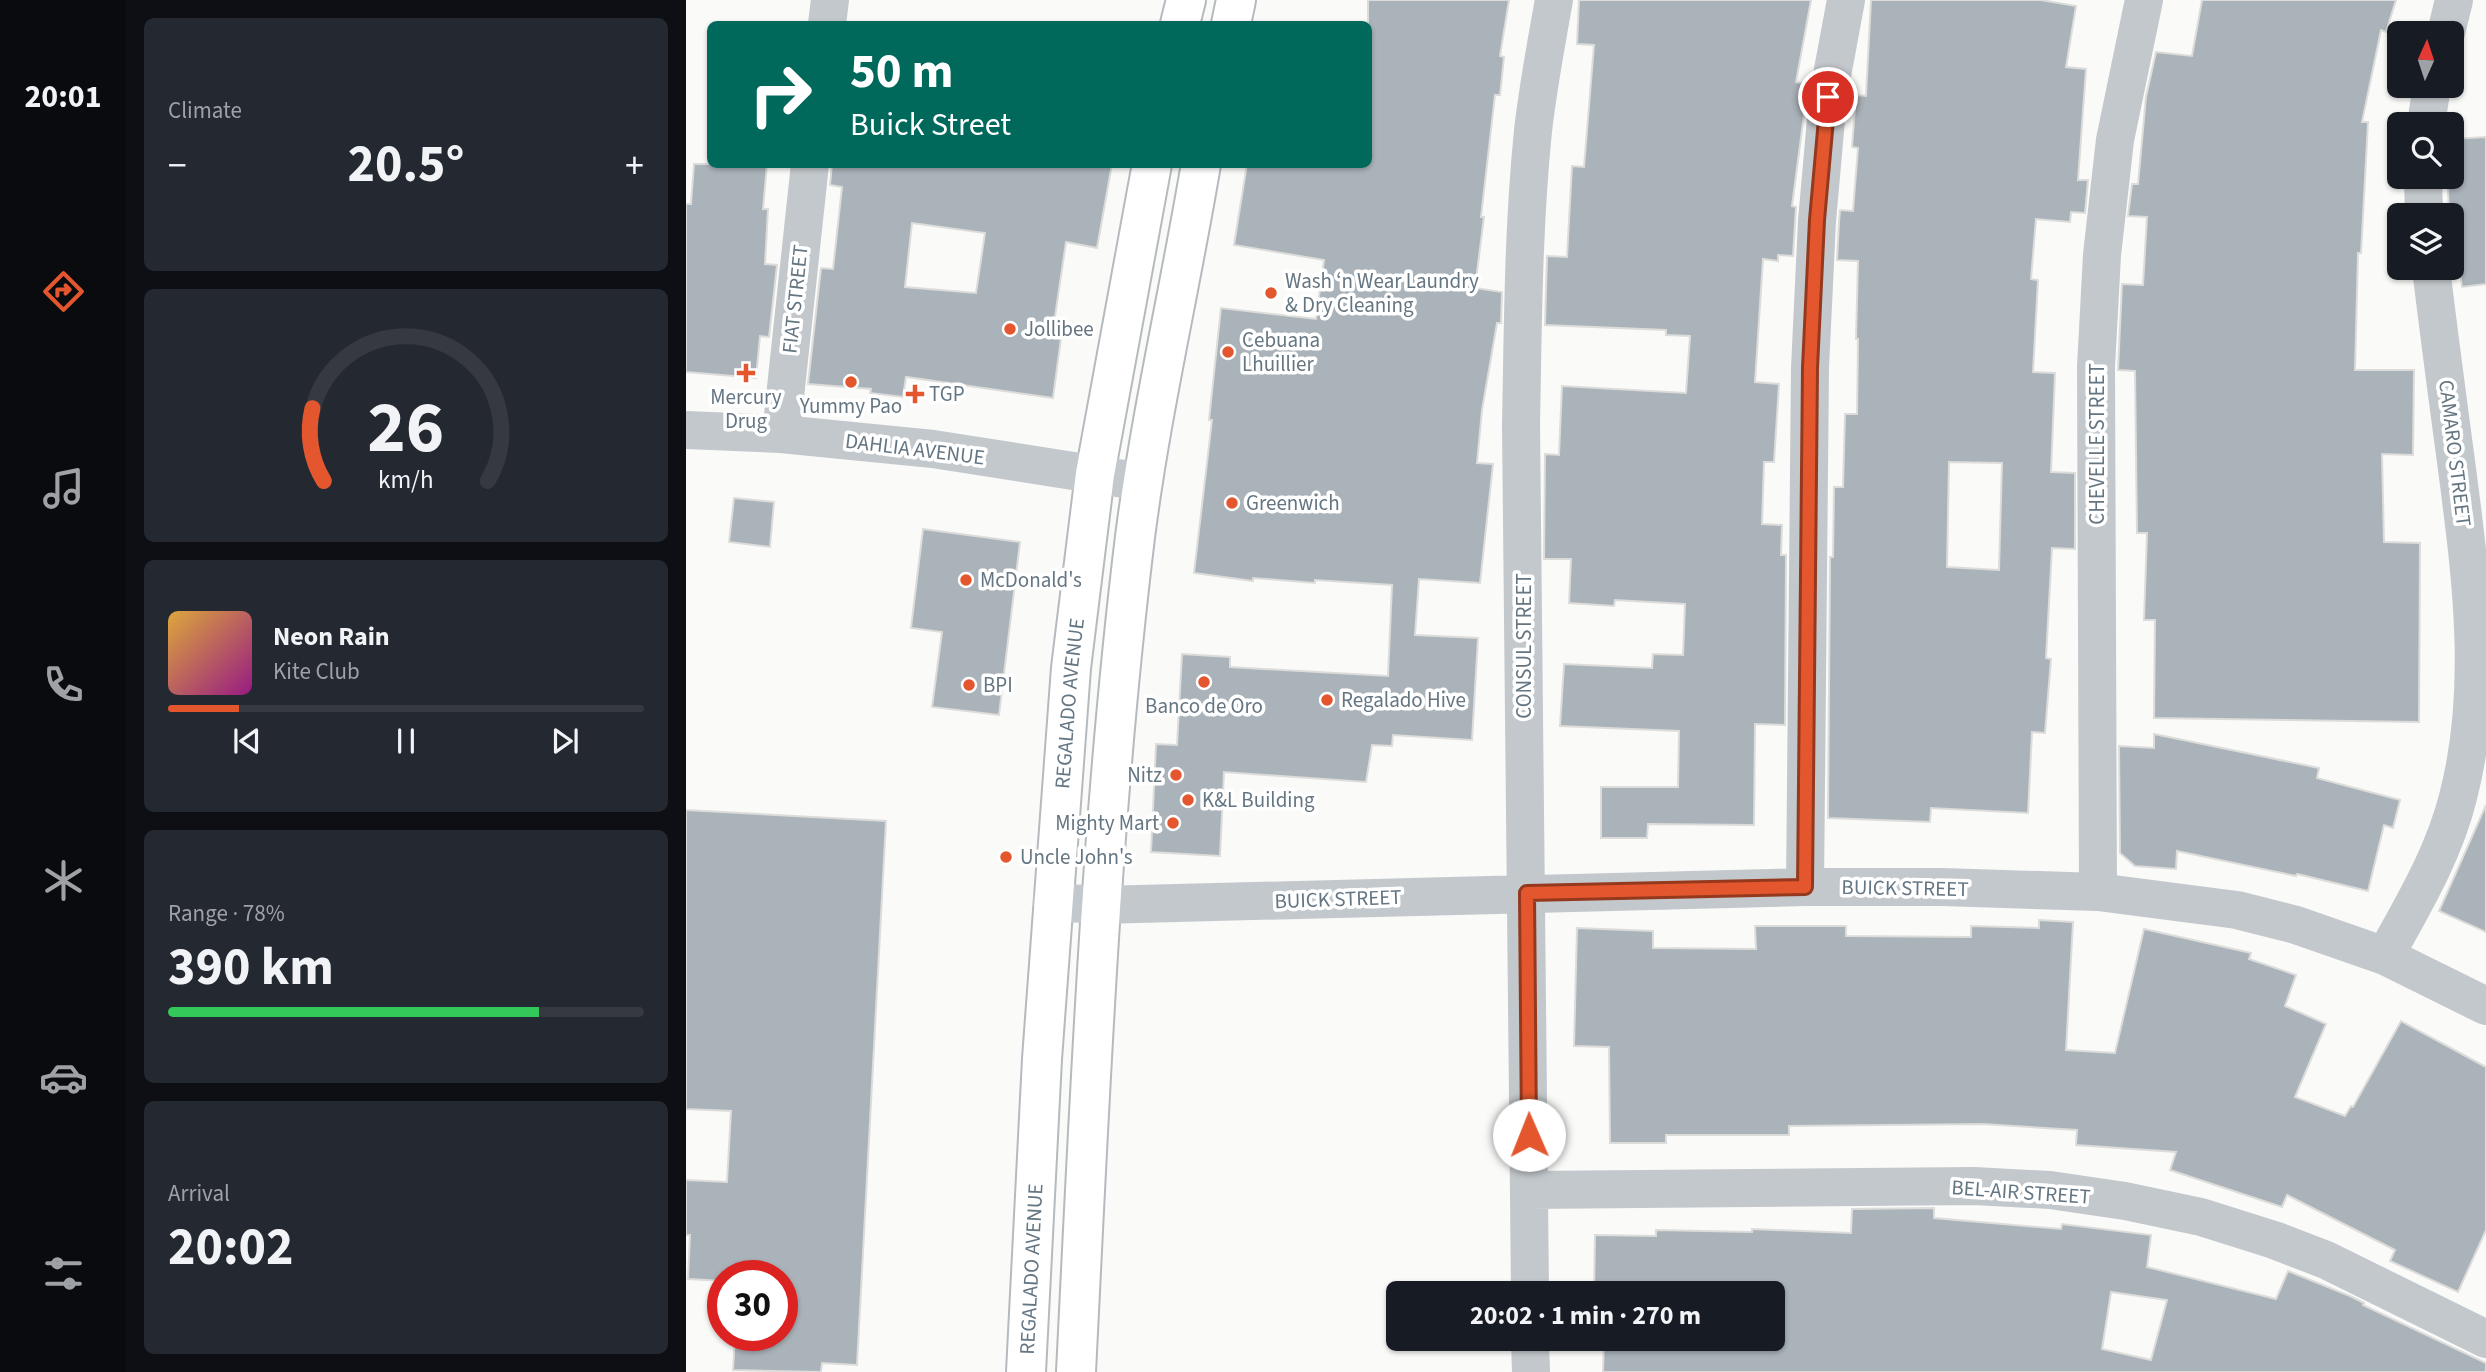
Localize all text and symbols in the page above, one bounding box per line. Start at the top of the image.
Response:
north arrow [2387,21,2464,98]
map controls [2387,21,2464,280]
text: 50 m [850,37,954,107]
icon: right [735,49,826,140]
pin [1798,67,1858,127]
text: 20:01 [24,74,102,120]
icon: arrive [1809,78,1847,116]
text: Climate [168,94,242,127]
text: Buick Street [850,102,1011,148]
button: search [2387,112,2464,189]
text: 20.5° [348,128,464,202]
text: − [168,139,187,193]
text: + [625,139,644,193]
button: layers [2387,203,2464,280]
street label: FIAT STREET [774,243,816,355]
place label: Wash ‘n Wear Laundry & Dry Cleaning [1285,266,1479,320]
icon: directions [39,267,88,316]
marker: Wash ‘n Wear Laundry & Dry Cleaning [1263,285,1279,301]
place label: Jollibee [1024,314,1094,344]
marker: Jollibee [1002,321,1018,337]
place label: Cebuana Lhuillier [1242,325,1320,379]
marker: Cebuana Lhuillier [1220,344,1236,360]
street label: CHEVELLE STREET [2082,363,2112,525]
marker: Mercury Drug [738,365,754,381]
marker: Yummy Pao [843,374,859,390]
text: 26 [368,377,444,481]
street label: CAMARO STREET [2431,378,2479,528]
place label: TGP [929,379,965,409]
place label: Mercury Drug [710,382,782,436]
marker: TGP [907,386,923,402]
place label: Yummy Pao [799,391,902,421]
street label: DAHLIA AVENUE [844,426,986,472]
text: km/h [378,462,434,498]
icon: music [39,464,88,513]
place label: Greenwich [1246,488,1340,518]
marker: Greenwich [1224,495,1240,511]
place label: McDonald's [980,565,1082,595]
marker: McDonald's [958,572,974,588]
street label: CONSUL STREET [1509,573,1539,719]
street label: REGALADO AVENUE [1047,616,1092,790]
text: Neon Rain [273,618,390,655]
text: Kite Club [273,655,360,688]
icon: phone [39,660,88,709]
place label: BPI [983,670,1013,700]
marker: Banco de Oro [1196,674,1212,690]
marker: BPI [961,677,977,693]
place label: Regalado Hive [1341,685,1466,715]
place label: Banco de Oro [1145,691,1263,721]
marker: Regalado Hive [1319,692,1335,708]
icon: previous [228,722,266,760]
icon: pause [387,722,425,760]
icon: next [546,722,584,760]
place label: Nitz [1127,760,1162,790]
marker: Nitz [1168,767,1184,783]
place label: K&L Building [1202,785,1315,815]
marker: K&L Building [1180,792,1196,808]
place label: Mighty Mart [1055,808,1159,838]
marker: Mighty Mart [1165,815,1181,831]
place label: Uncle John's [1020,842,1133,872]
marker: Uncle John's [998,849,1014,865]
icon: climate [39,856,88,905]
street label: BUICK STREET [1841,872,1969,904]
street label: BUICK STREET [1274,882,1402,916]
text: Range · 78% [168,897,285,930]
text: 390 km [168,931,334,1005]
icon: car [39,1053,88,1102]
position arrow [1492,1098,1566,1172]
street label: BEL-AIR STREET [1950,1172,2092,1212]
text: Arrival [168,1177,230,1210]
street label: REGALADO AVENUE [1012,1183,1051,1355]
text: 20:02 [168,1211,293,1285]
icon: filters [39,1249,88,1298]
speed limit sign: 30 [707,1260,798,1351]
text: 20:02 · 1 min · 270 m [1470,1297,1701,1334]

